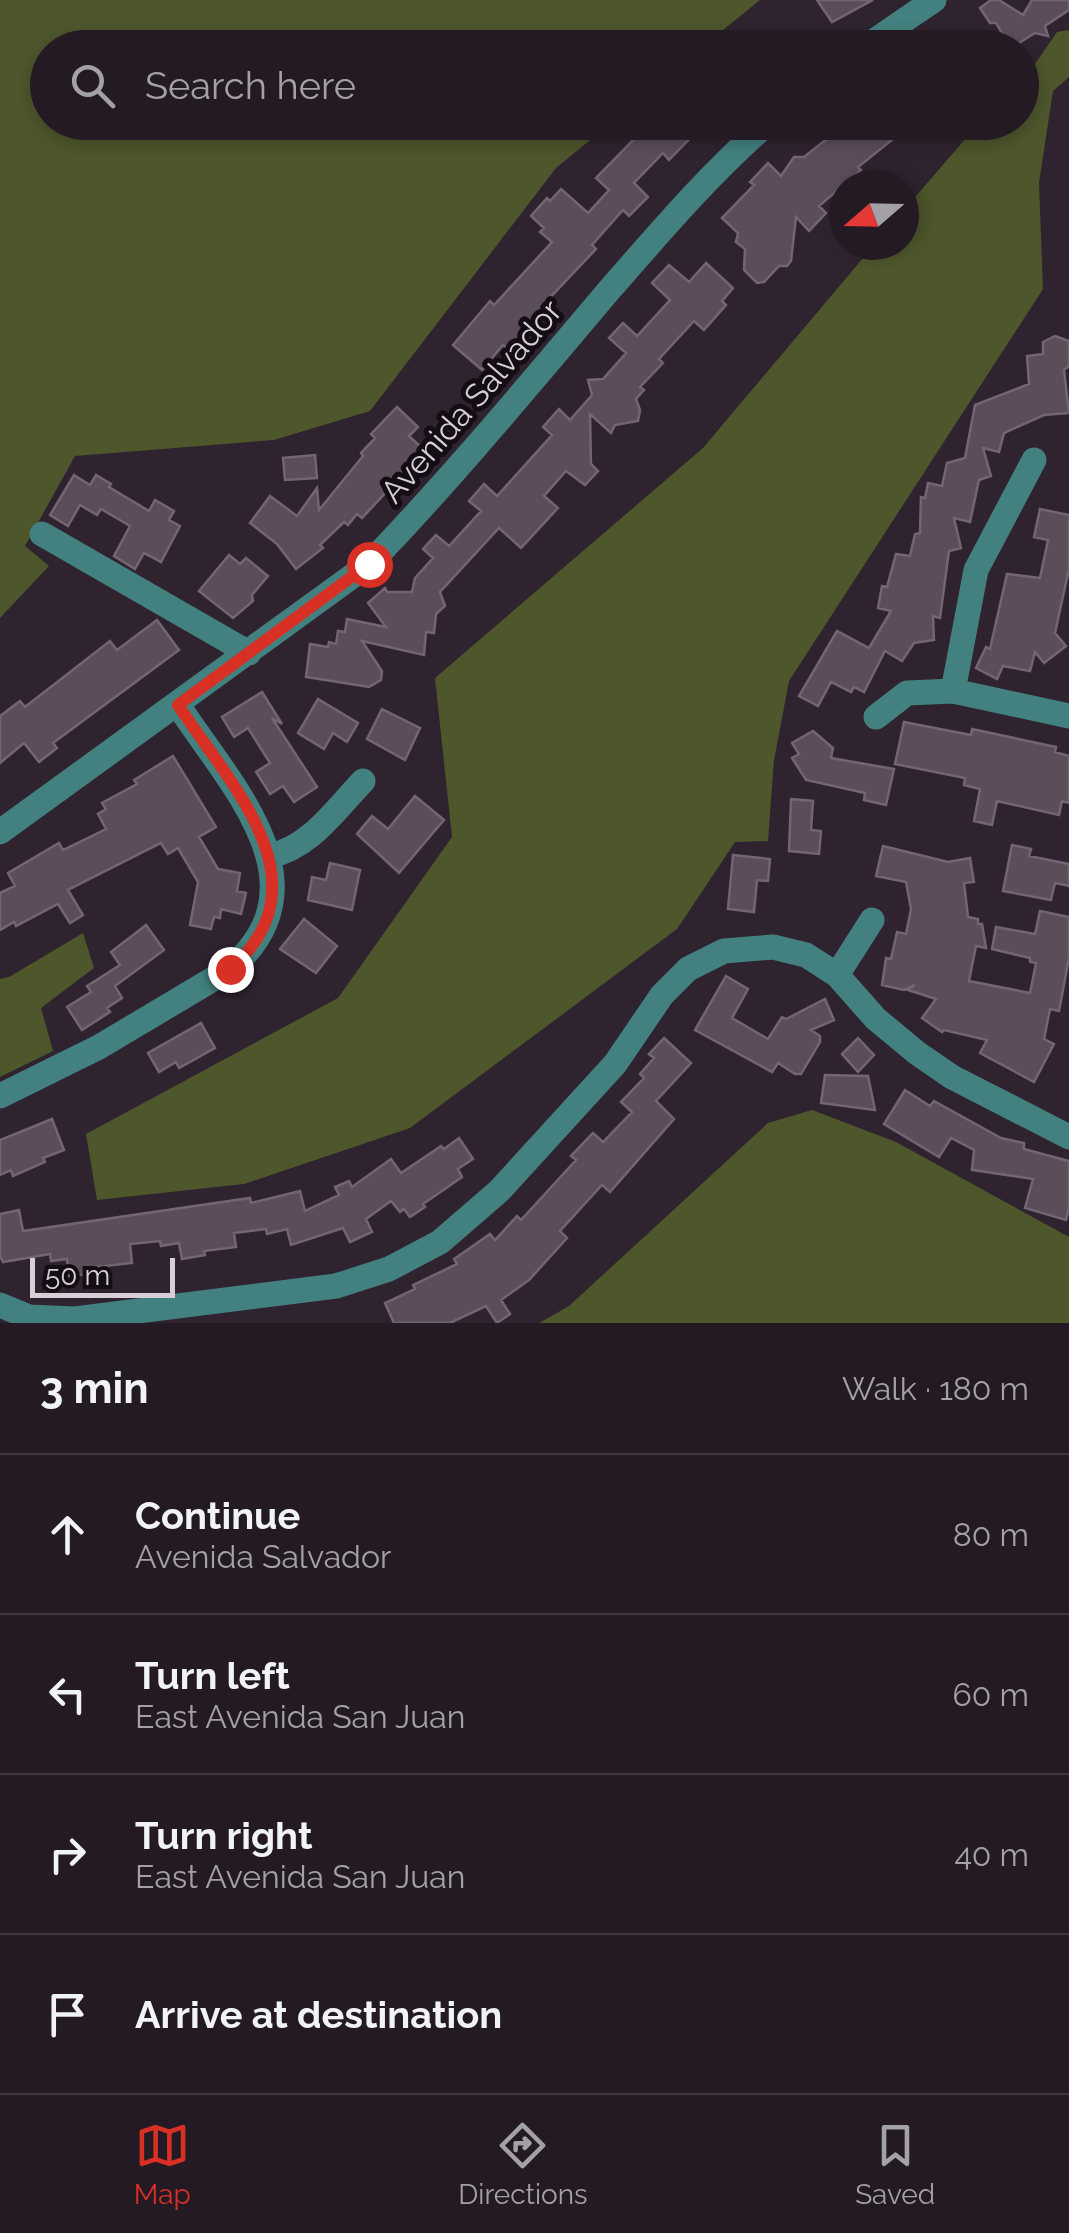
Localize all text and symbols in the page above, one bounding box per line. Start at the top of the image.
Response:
search box [30,30,1039,140]
icon: search [65,58,120,113]
text: Search here [145,63,356,108]
north arrow [829,170,919,260]
street label: Avenida Salvador [373,292,569,510]
route start [347,542,393,588]
route end [208,947,254,993]
scale bar [30,1253,175,1298]
text: 50 m [45,1259,110,1292]
text: 3 min [40,1364,149,1413]
text: Walk · 180 m [842,1370,1029,1407]
text: Continue [135,1493,300,1538]
icon: ahead [40,1507,95,1562]
text: 80 m [953,1516,1029,1553]
text: Avenida Salvador [135,1538,391,1575]
text: Turn left [135,1653,290,1698]
icon: left [40,1667,95,1722]
text: 60 m [953,1676,1029,1713]
text: East Avenida San Juan [135,1698,465,1735]
text: Turn right [135,1813,312,1858]
icon: right [40,1827,95,1882]
text: 40 m [954,1836,1029,1873]
text: East Avenida San Juan [135,1858,465,1895]
icon: arrive [40,1987,95,2042]
text: Arrive at destination [135,1992,502,2037]
tab: Map [134,2118,191,2211]
tab: Directions [458,2118,588,2211]
tab: Saved [855,2118,935,2211]

